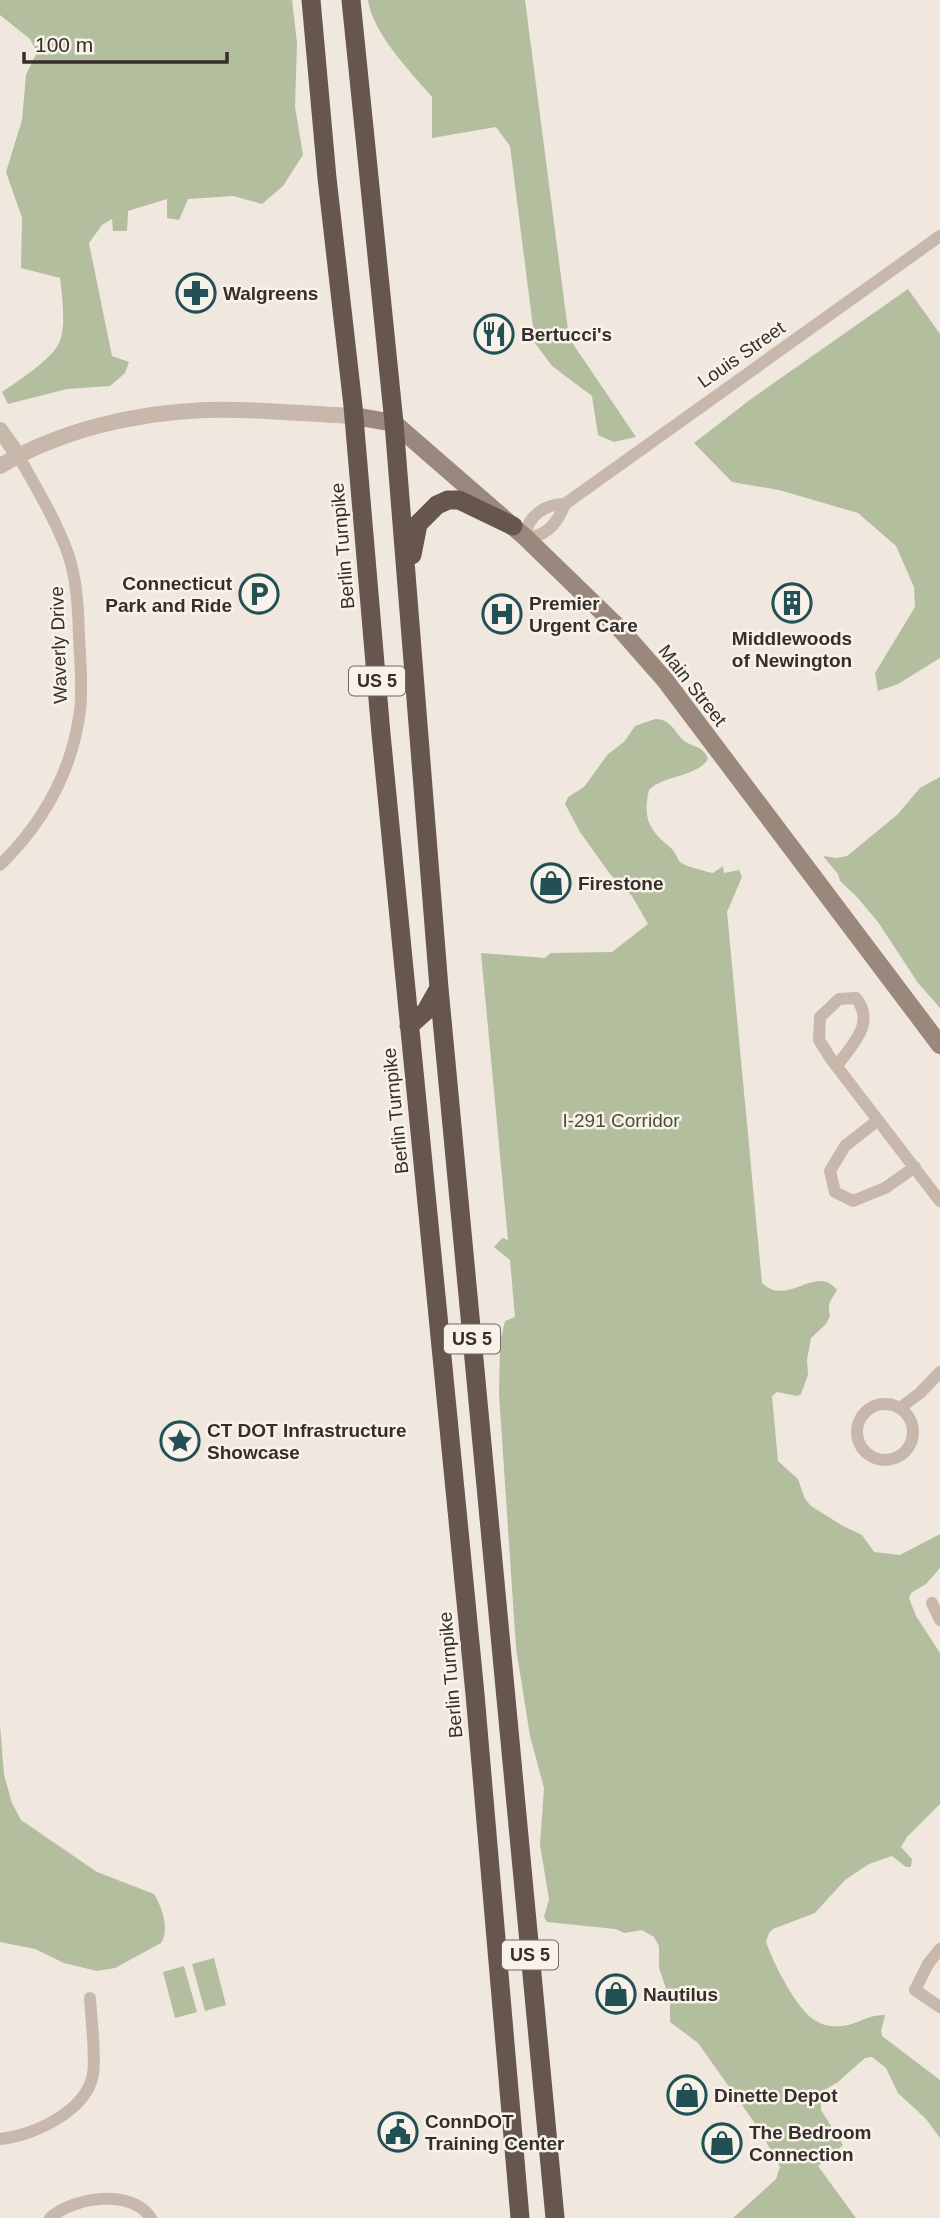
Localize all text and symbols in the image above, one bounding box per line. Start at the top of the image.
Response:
scale bar [24,21,228,65]
text: 100 m [35,33,93,56]
pharmacy icon: Walgreens [175,272,217,314]
place label: Walgreens [223,283,318,304]
restaurant icon: Bertucci's [473,313,515,355]
street label: Louis Street [694,316,789,392]
place label: Bertucci's [521,324,612,345]
street label: Berlin Turnpike [327,482,358,610]
place label: Connecticut Park and Ride [105,573,233,616]
parking icon: Connecticut Park and Ride [238,573,280,615]
building icon: Middlewoods of Newington [771,582,813,624]
street label: Waverly Drive [46,586,71,704]
hospital icon: Premier Urgent Care [481,593,523,635]
place label: Premier Urgent Care [529,593,638,636]
place label: Middlewoods of Newington [732,628,852,671]
street label: Main Street [654,641,731,731]
road number: US 5 [349,666,405,696]
shop icon: Firestone [530,862,572,904]
place label: Firestone [578,873,664,894]
street label: Berlin Turnpike [378,1047,413,1175]
park label: I-291 Corridor [562,1110,680,1131]
road number: US 5 [444,1324,500,1354]
place icon: CT DOT Infrastructure Showcase [159,1420,201,1462]
place label: CT DOT Infrastructure Showcase [207,1420,407,1463]
street label: Berlin Turnpike [435,1611,466,1739]
road number: US 5 [502,1940,558,1969]
shop icon: Nautilus [595,1973,637,2015]
place label: Nautilus [643,1984,718,2005]
shop icon: Dinette Depot [666,2074,708,2116]
place label: Dinette Depot [714,2085,838,2106]
public building icon: ConnDOT Training Center [377,2111,419,2153]
place label: ConnDOT Training Center [425,2111,565,2154]
shop icon: The Bedroom Connection [701,2122,743,2164]
place label: The Bedroom Connection [749,2122,871,2165]

